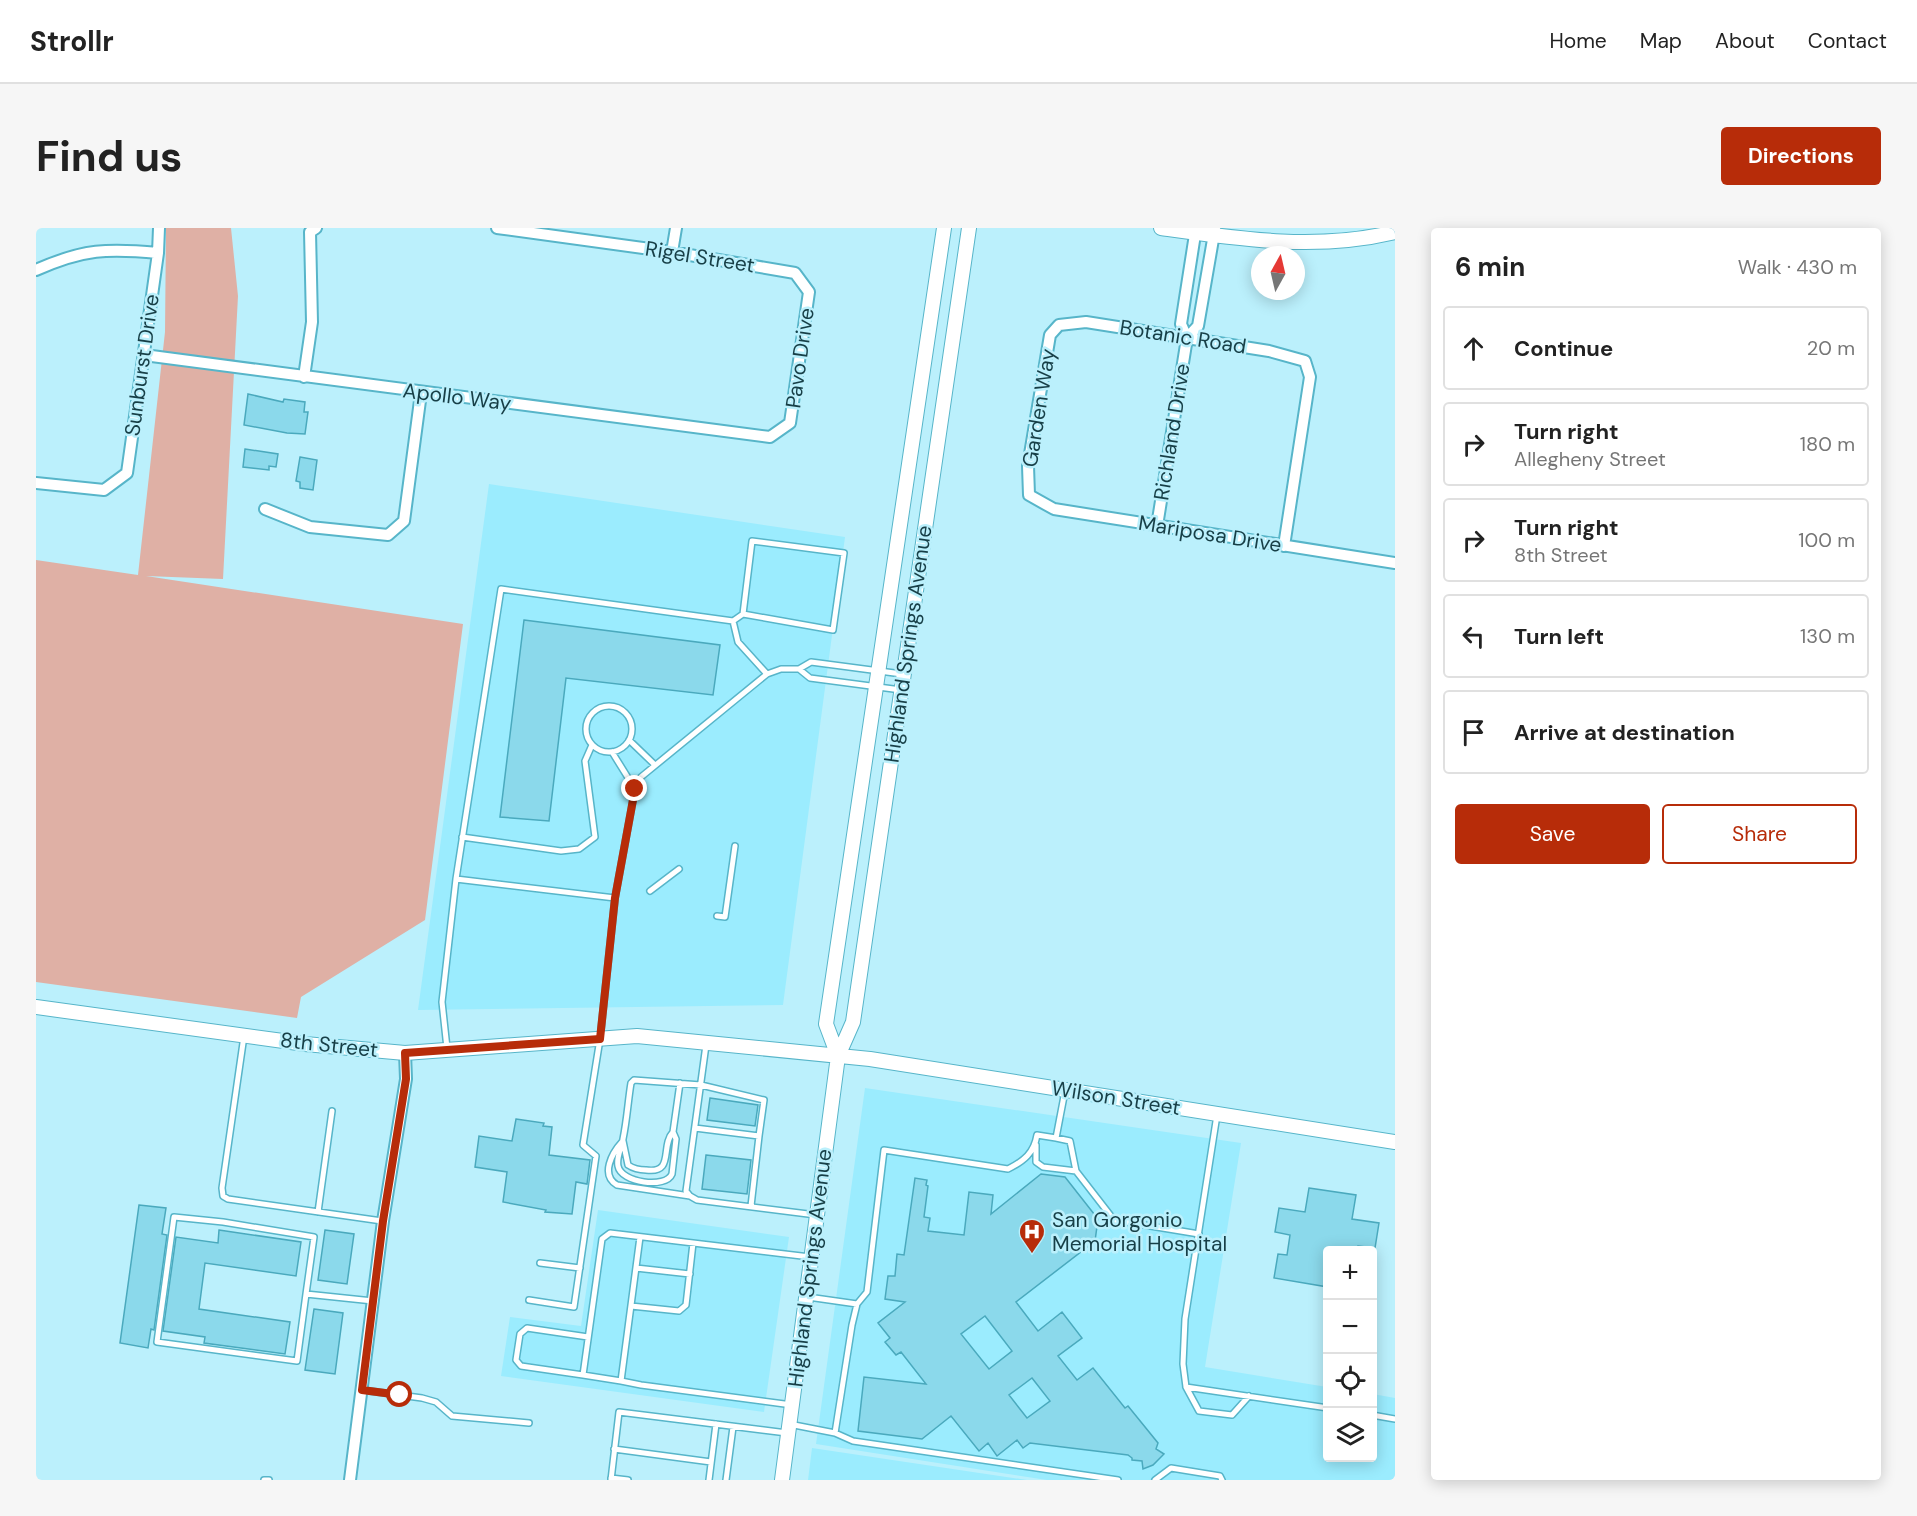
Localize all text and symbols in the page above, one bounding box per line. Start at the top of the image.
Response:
text: Strollr [30,23,114,60]
text: Home [1549,27,1607,55]
text: Map [1640,27,1682,55]
text: About [1715,27,1775,55]
text: Contact [1808,27,1887,55]
button: Directions [1721,127,1881,185]
text: Find us [36,129,182,184]
street label: Rigel Street [643,235,757,279]
north arrow [1251,246,1305,300]
text: 6 min [1455,250,1525,284]
text: Walk · 430 m [1738,254,1857,280]
street label: Sunburst Drive [118,292,166,438]
street label: Pavo Drive [779,306,821,410]
street label: Botanic Road [1118,313,1248,361]
icon: ahead [1457,332,1490,365]
text: Continue [1514,334,1613,363]
text: 20 m [1807,335,1855,361]
street label: Garden Way [1016,346,1062,469]
street label: Richland Drive [1147,361,1197,502]
street label: Apollo Way [401,376,513,418]
text: Turn right [1514,417,1619,446]
icon: right [1457,428,1490,461]
text: 180 m [1800,431,1855,457]
text: Allegheny Street [1514,446,1666,472]
street label: Mariposa Drive [1136,509,1284,559]
text: Turn right [1514,513,1619,542]
street label: Highland Springs Avenue [877,523,939,765]
icon: right [1457,524,1490,557]
text: 100 m [1798,527,1855,553]
text: 8th Street [1514,542,1608,568]
icon: left [1457,620,1490,653]
text: Turn left [1514,622,1604,651]
text: 130 m [1800,623,1855,649]
icon: arrive [1457,716,1490,749]
text: Arrive at destination [1514,718,1735,747]
route end [621,775,647,801]
button: Save [1455,804,1650,864]
button: Share [1662,804,1857,864]
street label: 8th Street [279,1026,379,1064]
street label: Wilson Street [1050,1074,1182,1122]
street label: Highland Springs Avenue [782,1147,838,1389]
place label: San Gorgonio Memorial Hospital [1052,1206,1227,1258]
hospital icon: San Gorgonio Memorial Hospital [1017,1217,1047,1255]
map controls [1323,1246,1377,1462]
button: + [1323,1246,1377,1300]
button: − [1323,1300,1377,1354]
button: locate [1323,1354,1377,1408]
route start [386,1381,412,1407]
button: layers [1323,1408,1377,1462]

